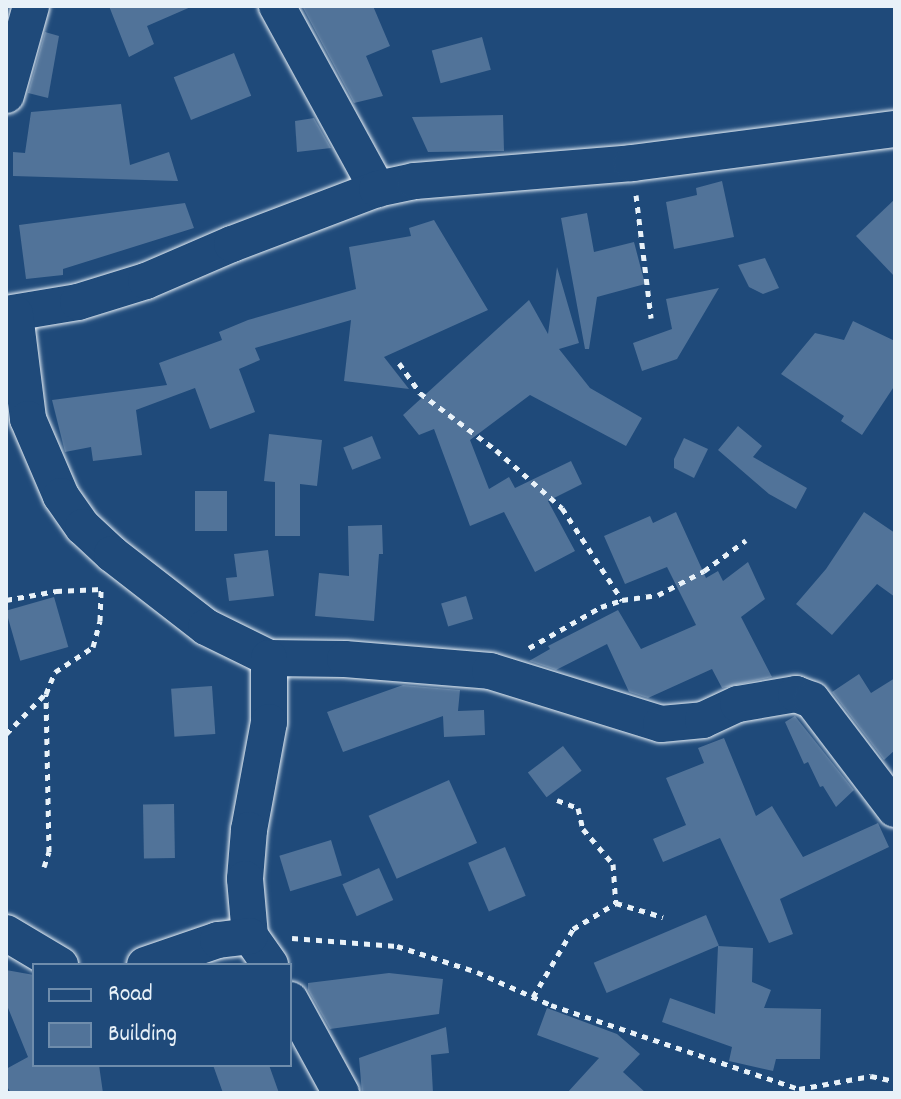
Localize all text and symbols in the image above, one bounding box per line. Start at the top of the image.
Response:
legend [32,963,292,1067]
text: Road [108,978,153,1012]
text: Building [108,1018,177,1052]

